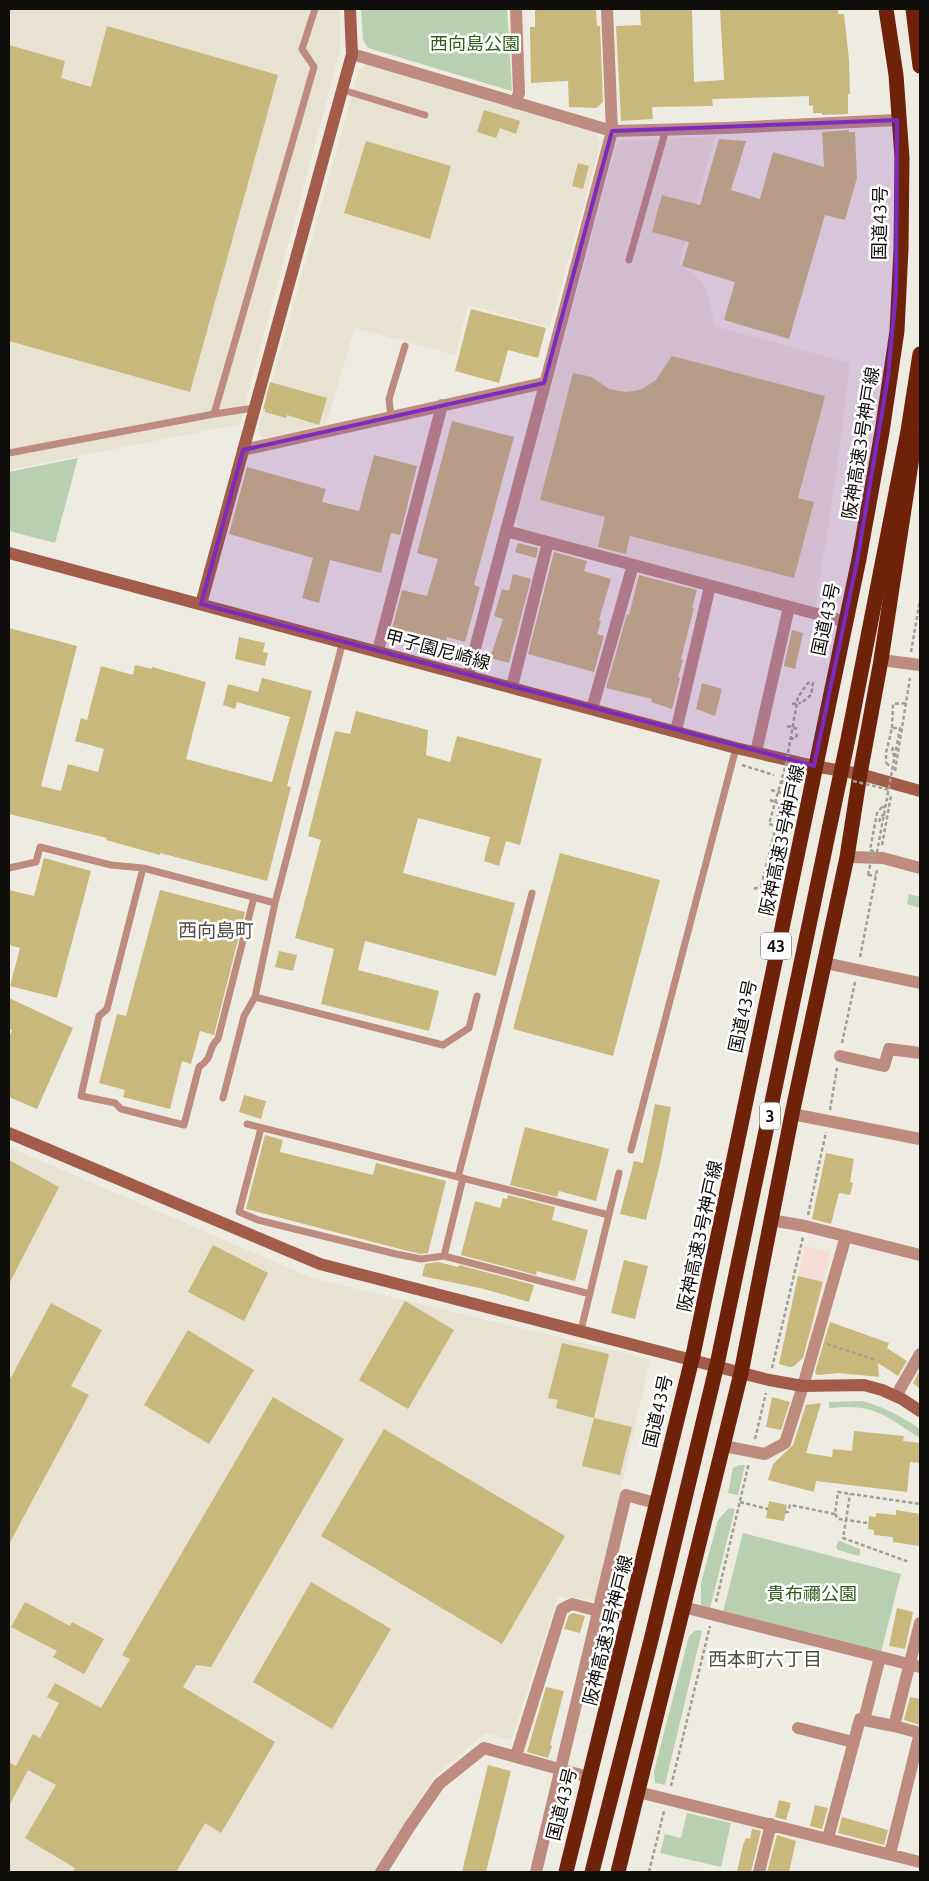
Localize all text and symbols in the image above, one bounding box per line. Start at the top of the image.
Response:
park label: 西向島公園 [430,33,520,53]
street label: 国道43号 [868,186,890,260]
street label: 阪神高速3号神戸線 [838,365,882,521]
street label: 国道43号 [807,581,843,657]
street label: 甲子園尼崎線 [383,625,493,673]
street label: 阪神高速3号神戸線 [755,763,807,917]
district label: 西向島町 [178,919,254,941]
road number: 43 [761,932,791,959]
street label: 国道43号 [724,978,760,1054]
road number: 3 [760,1102,780,1130]
street label: 阪神高速3号神戸線 [673,1159,725,1313]
street label: 国道43号 [639,1373,675,1449]
street label: 阪神高速3号神戸線 [579,1553,635,1707]
park label: 貴布禰公園 [767,1583,857,1603]
district label: 西本町六丁目 [708,1648,822,1670]
street label: 国道43号 [542,1766,580,1842]

